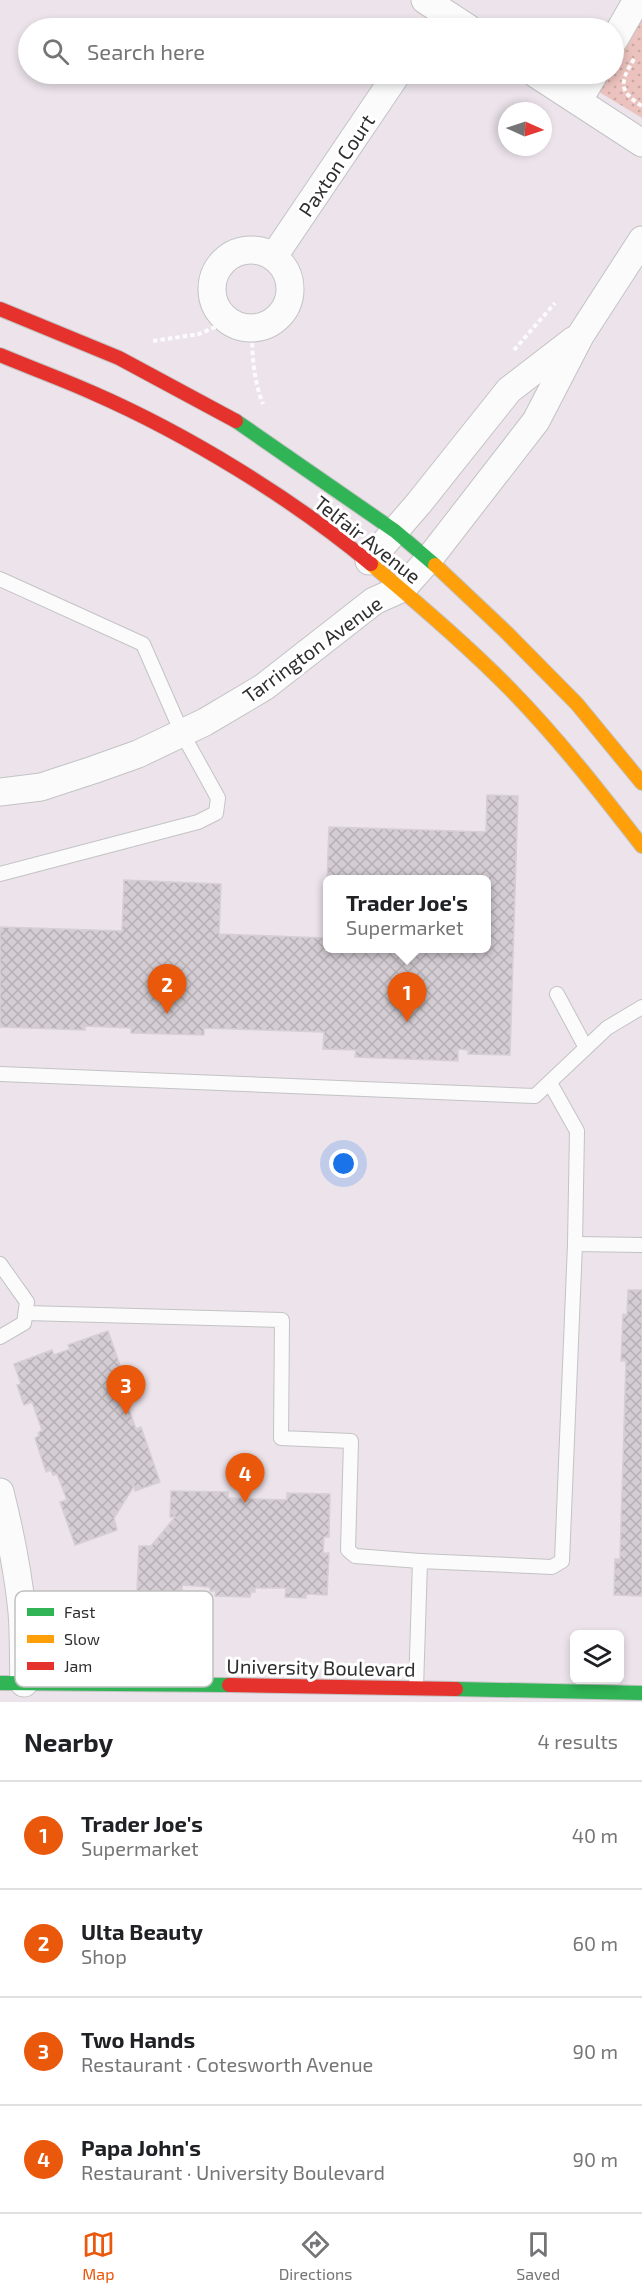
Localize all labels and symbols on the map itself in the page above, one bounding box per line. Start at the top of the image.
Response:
north arrow [498,102,552,156]
street label: Paxton Court [293,109,379,221]
street label: Telfair Avenue [310,490,426,588]
street label: Tarrington Avenue [238,590,386,708]
pin: 2 [148,964,186,1014]
pin: 1 [388,972,426,1022]
your location [329,1149,358,1178]
pin: 3 [106,1366,146,1415]
pin: 4 [226,1454,264,1503]
legend [15,1591,213,1687]
text: Fast [64,1602,95,1621]
text: Slow [64,1629,100,1648]
street label: University Boulevard [226,1653,416,1681]
text: Jam [64,1656,92,1675]

